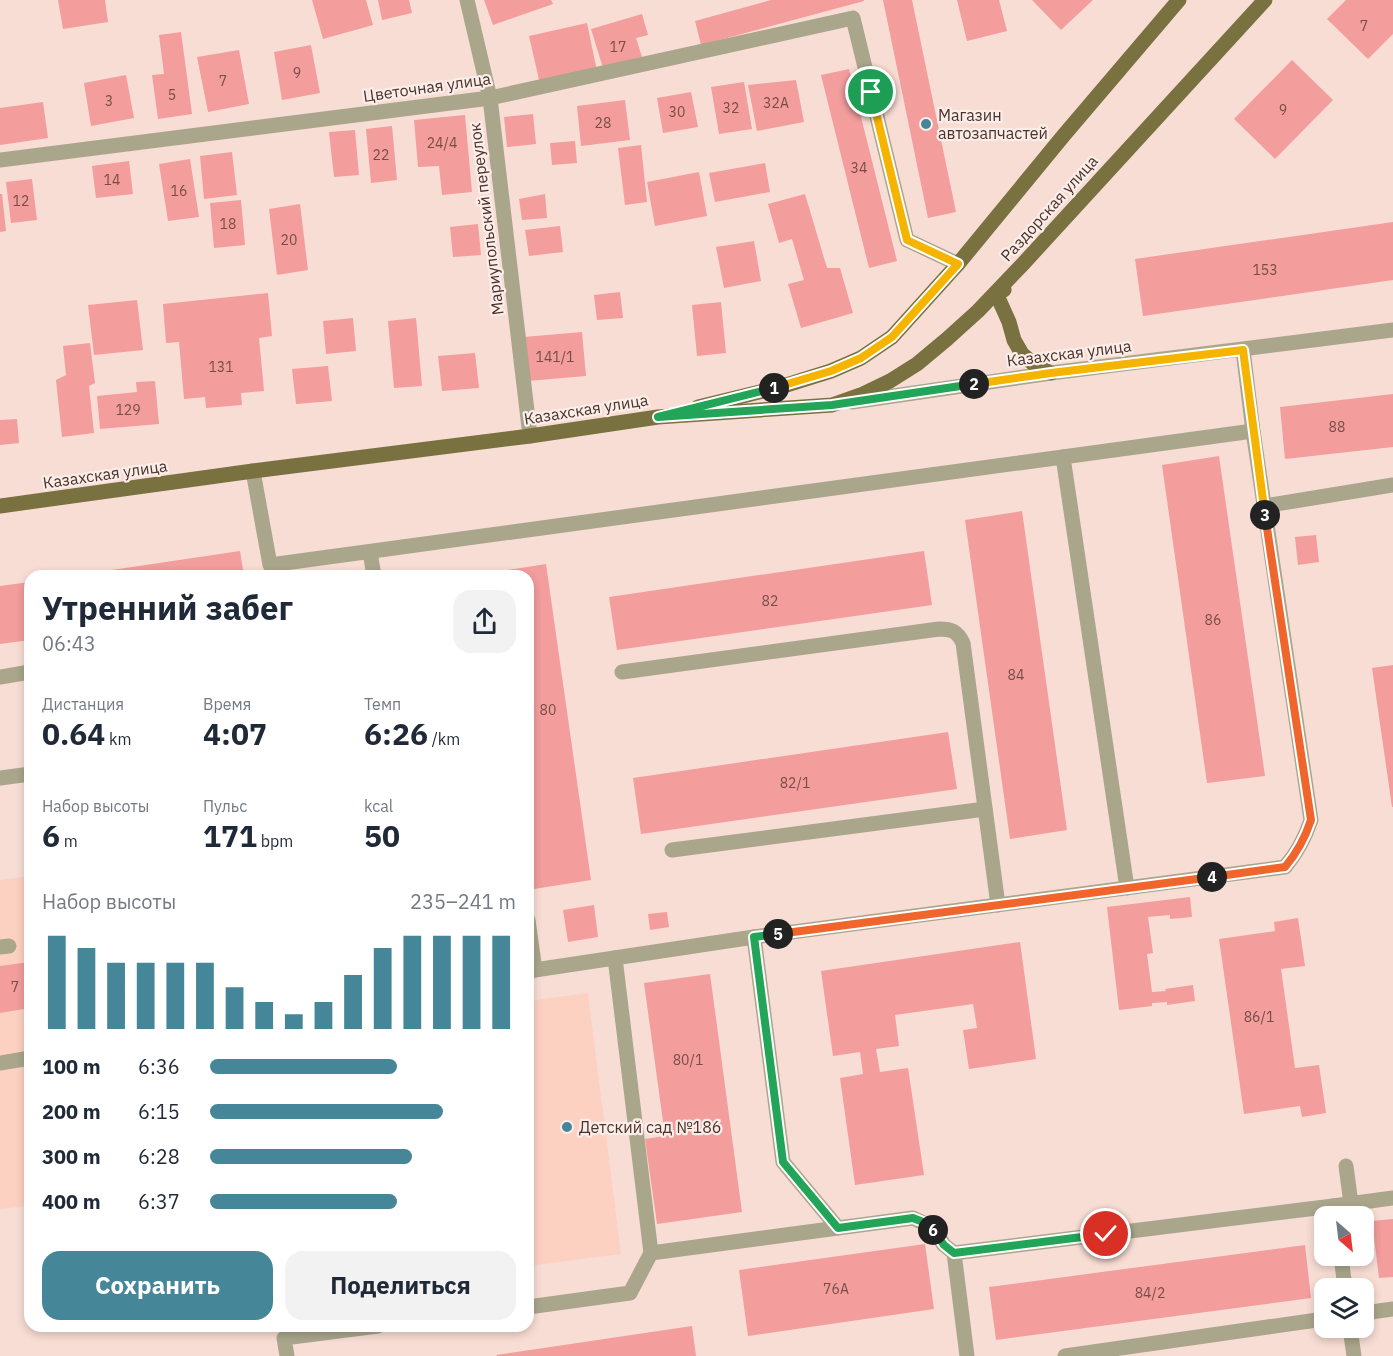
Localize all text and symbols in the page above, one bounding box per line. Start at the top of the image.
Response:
house number: 7 [1360,17,1368,35]
house number: 17 [610,38,626,56]
house number: 9 [293,64,301,82]
pin [845,66,896,117]
street label: Цветочная улица [362,68,493,106]
house number: 7 [219,72,227,90]
icon: arrive [854,75,887,108]
house number: 5 [168,86,176,104]
house number: 3 [105,92,113,110]
house number: 32А [763,94,789,112]
house number: 32 [723,99,739,117]
house number: 9 [1279,101,1287,119]
house number: 30 [669,103,685,121]
place label: Магазин автозапчастей [938,105,1048,143]
house number: 28 [595,114,611,132]
marker: Магазин автозапчастей [919,117,933,131]
street label: Мариупольский переулок [464,122,508,316]
house number: 24/4 [427,134,457,152]
house number: 22 [373,146,389,164]
street label: Раздорская улица [996,151,1102,265]
house number: 34 [851,159,867,177]
house number: 14 [104,171,120,189]
house number: 16 [171,182,187,200]
house number: 12 [13,192,29,210]
house number: 18 [220,215,236,233]
house number: 20 [281,231,297,249]
house number: 153 [1252,261,1278,279]
street label: Казахская улица [1006,335,1133,371]
house number: 141/1 [536,348,574,366]
house number: 131 [208,358,234,376]
pin: 2 [959,369,989,399]
pin: 1 [759,373,789,403]
text: 2 [969,374,979,394]
text: 1 [769,378,779,398]
street label: Казахская улица [522,389,650,429]
house number: 129 [115,401,141,419]
house number: 88 [1329,418,1345,436]
street label: Казахская улица [41,455,169,493]
pin: 3 [1250,500,1280,530]
text: 3 [1260,505,1270,525]
text: Утренний забег [42,586,293,629]
button: share [453,590,516,653]
house number: 82 [762,592,778,610]
house number: 86 [1205,611,1221,629]
text: 06:43 [42,630,96,657]
house number: 84 [1008,666,1024,684]
text: Дистанция [42,694,124,714]
text: Время [203,694,251,714]
text: Темп [364,694,401,714]
house number: 80 [540,701,556,719]
text: 0.64 [42,714,105,753]
text: 4:07 [203,714,267,753]
text: 6:26 [364,714,428,753]
text: km [105,729,132,749]
text: /km [428,729,460,749]
house number: 82/1 [780,774,810,792]
text: Набор высоты [42,796,149,816]
text: Пульс [203,796,247,816]
text: kcal [364,796,393,816]
text: 6 [42,816,60,855]
text: 171 [203,816,257,855]
text: 50 [364,816,400,855]
text: m [60,831,78,851]
text: bpm [257,831,293,851]
pin: 4 [1197,862,1227,892]
text: 4 [1207,867,1217,887]
text: Набор высоты [42,888,176,915]
text: 235–241 m [410,888,516,915]
pin: 5 [763,919,793,949]
text: 5 [773,924,783,944]
house number: 7 [11,978,19,996]
house number: 86/1 [1244,1008,1274,1026]
house number: 80/1 [673,1051,703,1069]
text: 100 m [42,1053,101,1080]
text: 6:36 [138,1053,180,1080]
text: 200 m [42,1098,101,1125]
text: 6:15 [138,1098,180,1125]
place label: Детский сад №186 [579,1117,721,1137]
marker: Детский сад №186 [560,1120,574,1134]
text: 300 m [42,1143,101,1170]
text: 6:28 [138,1143,180,1170]
text: 400 m [42,1188,101,1215]
text: 6:37 [138,1188,180,1215]
north arrow [1314,1206,1374,1266]
map controls [1314,1206,1374,1338]
pin [1080,1208,1131,1259]
pin: 6 [918,1215,948,1245]
icon: check [1089,1217,1122,1250]
text: 6 [928,1220,938,1240]
button: Сохранить [42,1251,273,1320]
button: Поделиться [285,1251,516,1320]
button: layers [1314,1278,1374,1338]
house number: 76А [823,1280,849,1298]
house number: 84/2 [1135,1284,1165,1302]

